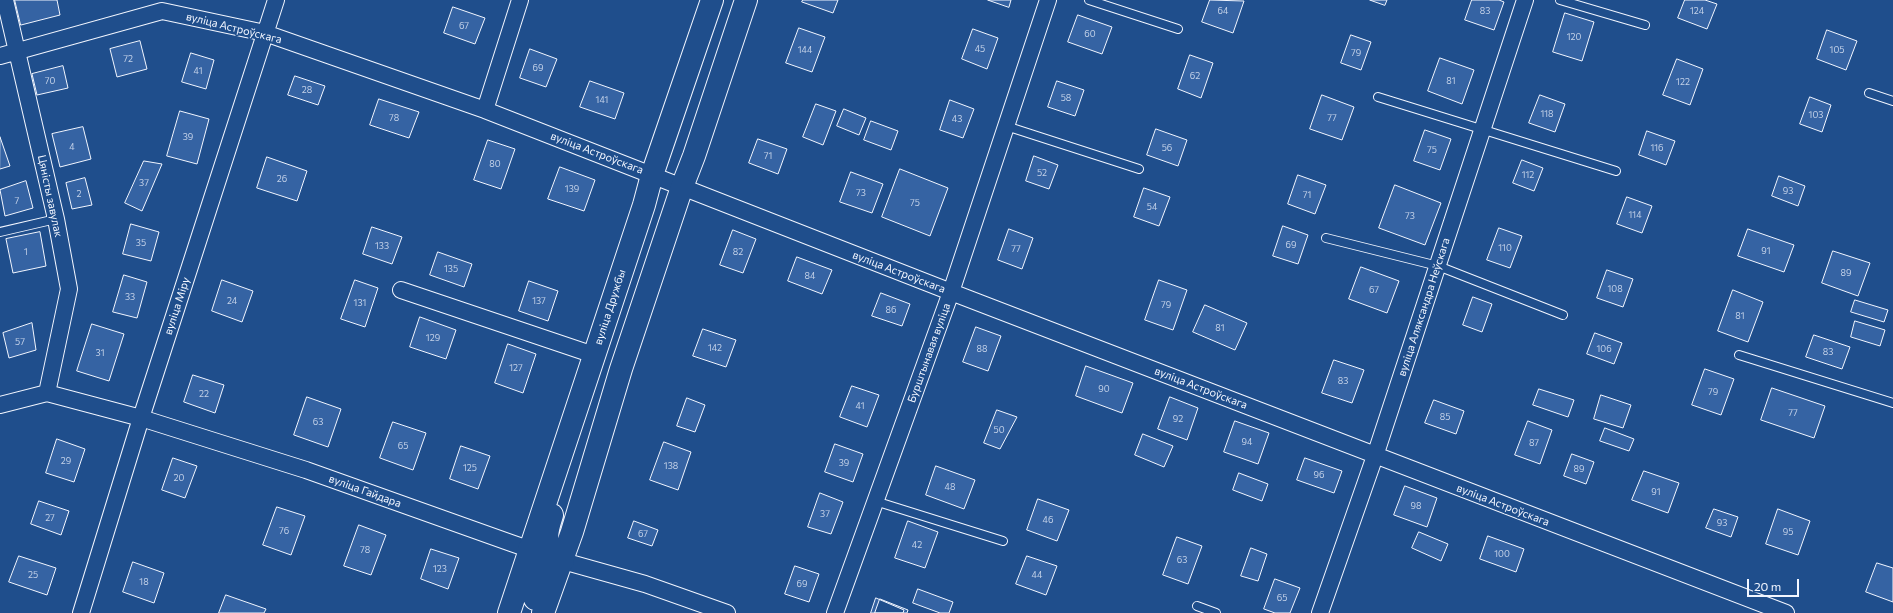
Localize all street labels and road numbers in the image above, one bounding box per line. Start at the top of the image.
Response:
street label: вуліца Астроўскага [185,10,283,46]
street label: вуліца Астроўскага [549,129,645,177]
street label: Цяністы завулак [35,154,65,238]
street label: вуліца Аляксандра Неўскага [1395,236,1453,378]
street label: вуліца Астроўскага [851,248,947,296]
street label: вуліца Дружбы [592,268,628,346]
street label: вуліца Міру [161,275,193,337]
street label: Бурштынавая вуліца [905,301,953,405]
street label: вуліца Астроўскага [1153,364,1249,412]
street label: вуліца Гайдара [327,472,403,510]
street label: вуліца Астроўскага [1455,481,1551,529]

